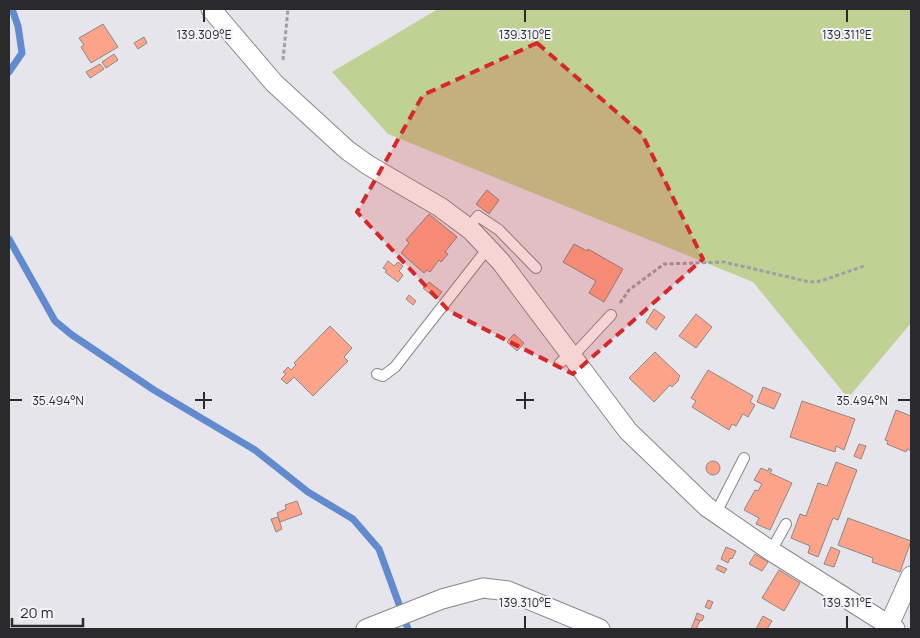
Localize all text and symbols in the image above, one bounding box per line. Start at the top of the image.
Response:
text: 139.309°E [176,26,232,43]
text: 139.310°E [499,26,551,43]
text: 139.311°E [822,26,872,43]
text: 35.494°N [32,392,84,409]
text: 35.494°N [836,392,888,409]
text: 139.310°E [499,594,551,611]
text: 139.311°E [822,594,872,611]
scale bar [12,596,84,628]
text: 20 m [20,602,53,623]

